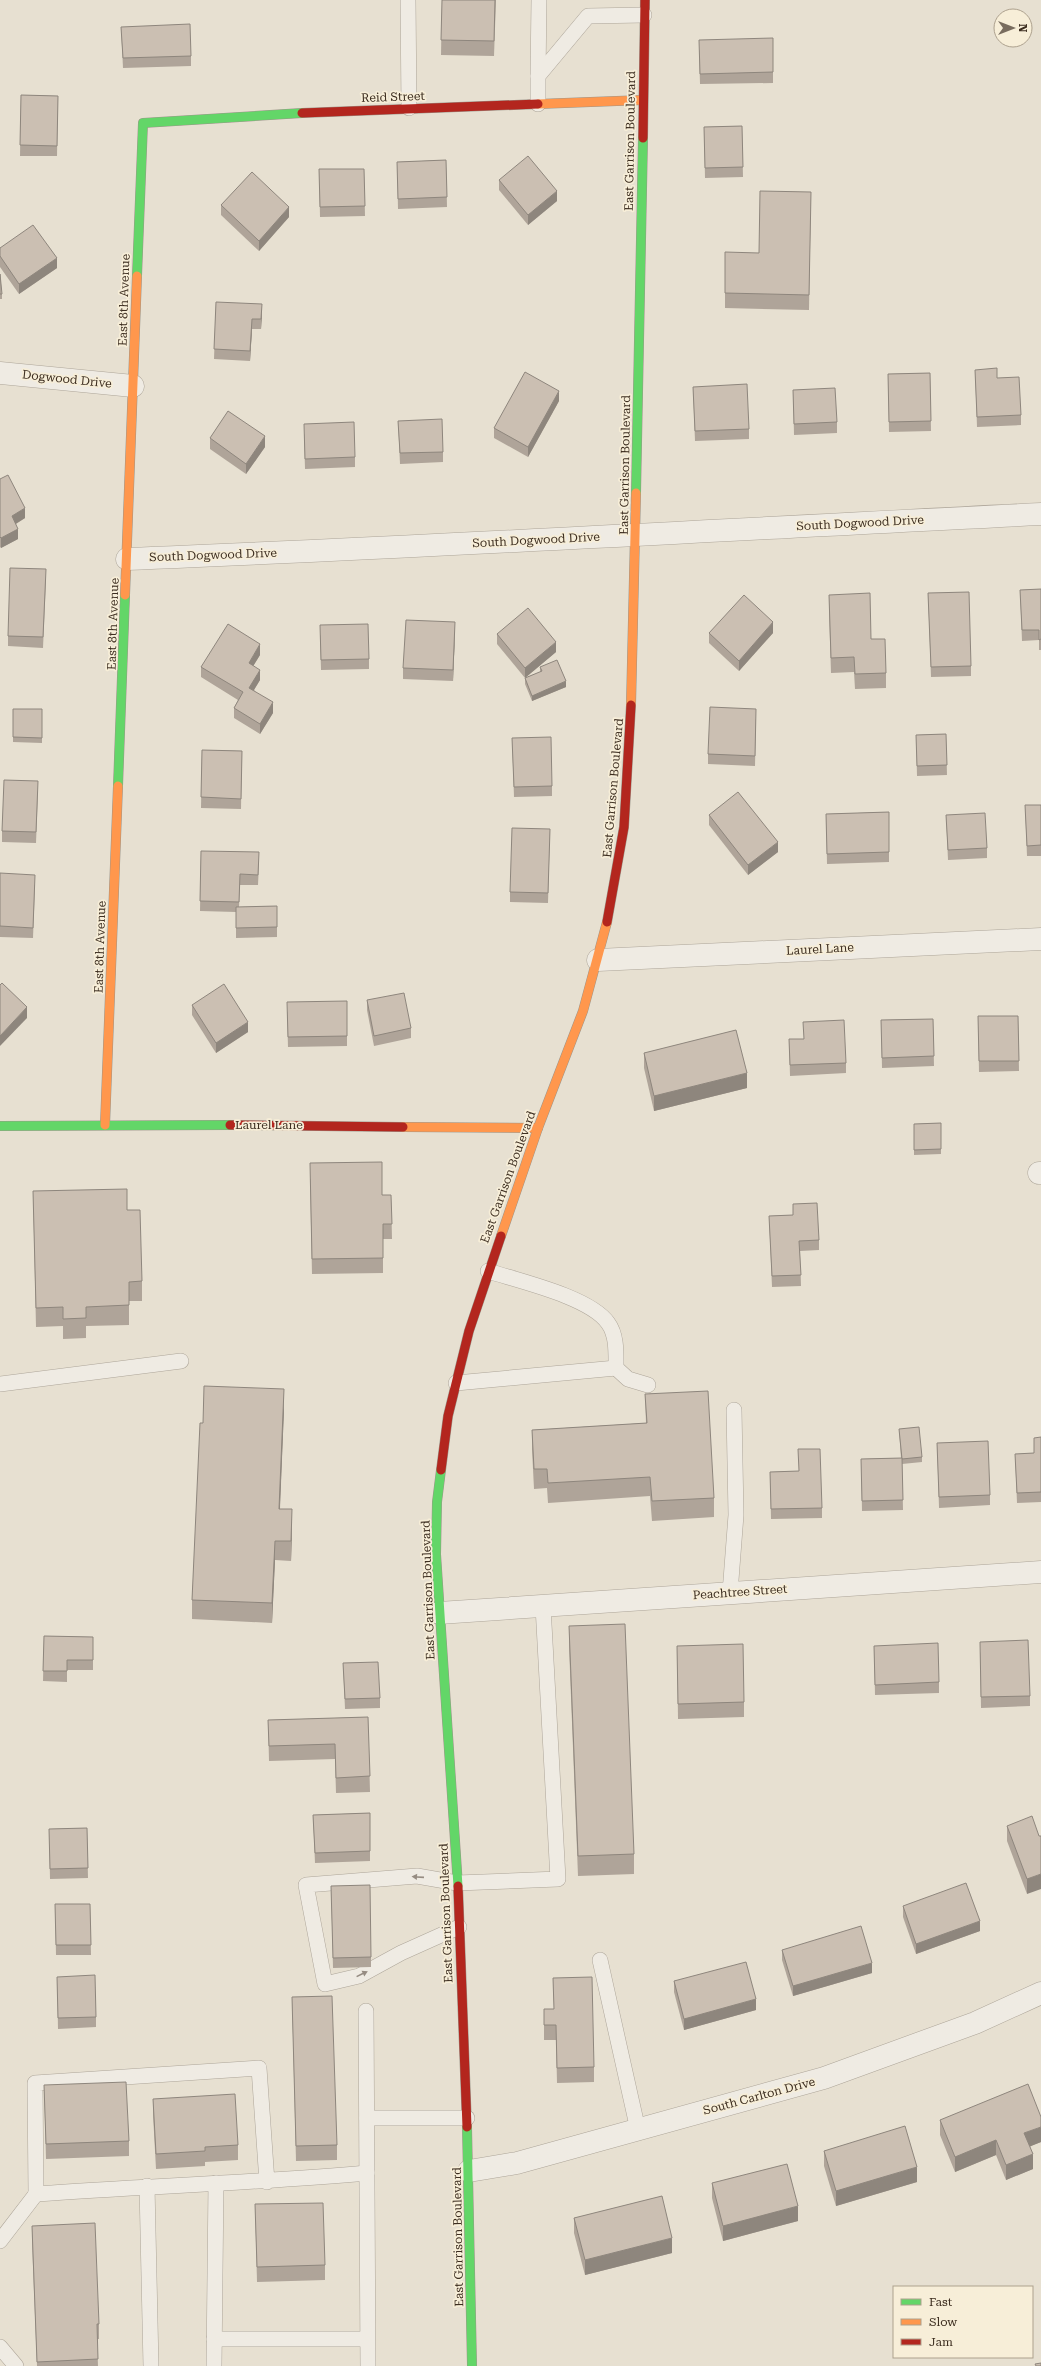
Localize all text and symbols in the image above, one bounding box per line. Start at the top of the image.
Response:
north arrow [993,8,1033,48]
text: N [1016,24,1029,33]
street label: East Garrison Boulevard [622,71,638,211]
street label: Reid Street [361,89,426,105]
street label: East 8th Avenue [115,253,133,346]
street label: Dogwood Drive [21,367,113,391]
street label: East Garrison Boulevard [617,395,633,535]
street label: South Dogwood Drive [796,513,925,533]
street label: South Dogwood Drive [472,530,601,550]
street label: South Dogwood Drive [149,546,278,564]
street label: East 8th Avenue [104,577,122,670]
street label: East Garrison Boulevard [600,717,626,858]
street label: East 8th Avenue [91,900,109,993]
street label: Laurel Lane [786,940,855,958]
street label: East Garrison Boulevard [478,1109,539,1245]
street label: Laurel Lane [235,1118,303,1132]
street label: East Garrison Boulevard [419,1520,437,1660]
street label: Peachtree Street [692,1582,788,1602]
street label: East Garrison Boulevard [437,1843,455,1983]
one-way arrow [412,1873,424,1880]
one-way arrow [357,1971,368,1977]
street label: South Carlton Drive [701,2074,817,2118]
street label: East Garrison Boulevard [450,2167,466,2307]
legend [893,2286,1033,2358]
text: Fast [929,2295,953,2309]
text: Slow [929,2315,957,2329]
text: Jam [929,2335,953,2349]

